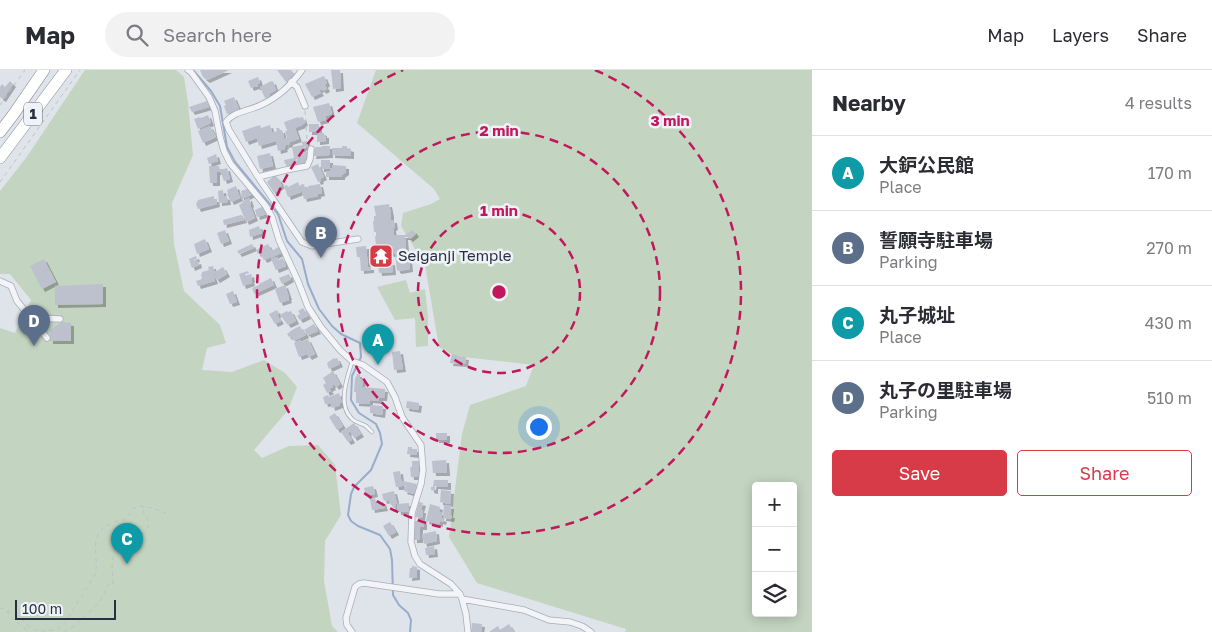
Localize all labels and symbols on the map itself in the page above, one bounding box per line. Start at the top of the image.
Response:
road number: 1 [24,103,42,126]
text: 3 min [650,111,690,129]
text: 2 min [479,121,519,139]
text: 1 min [480,201,518,219]
pin: B [305,217,337,258]
temple icon: Seiganji Temple [368,243,394,269]
place label: Seiganji Temple [398,246,512,264]
centre of rings [490,283,508,301]
pin: D [18,305,50,346]
pin: A [362,324,394,365]
your location [526,414,552,440]
pin: C [111,523,143,564]
scale bar [15,597,116,620]

